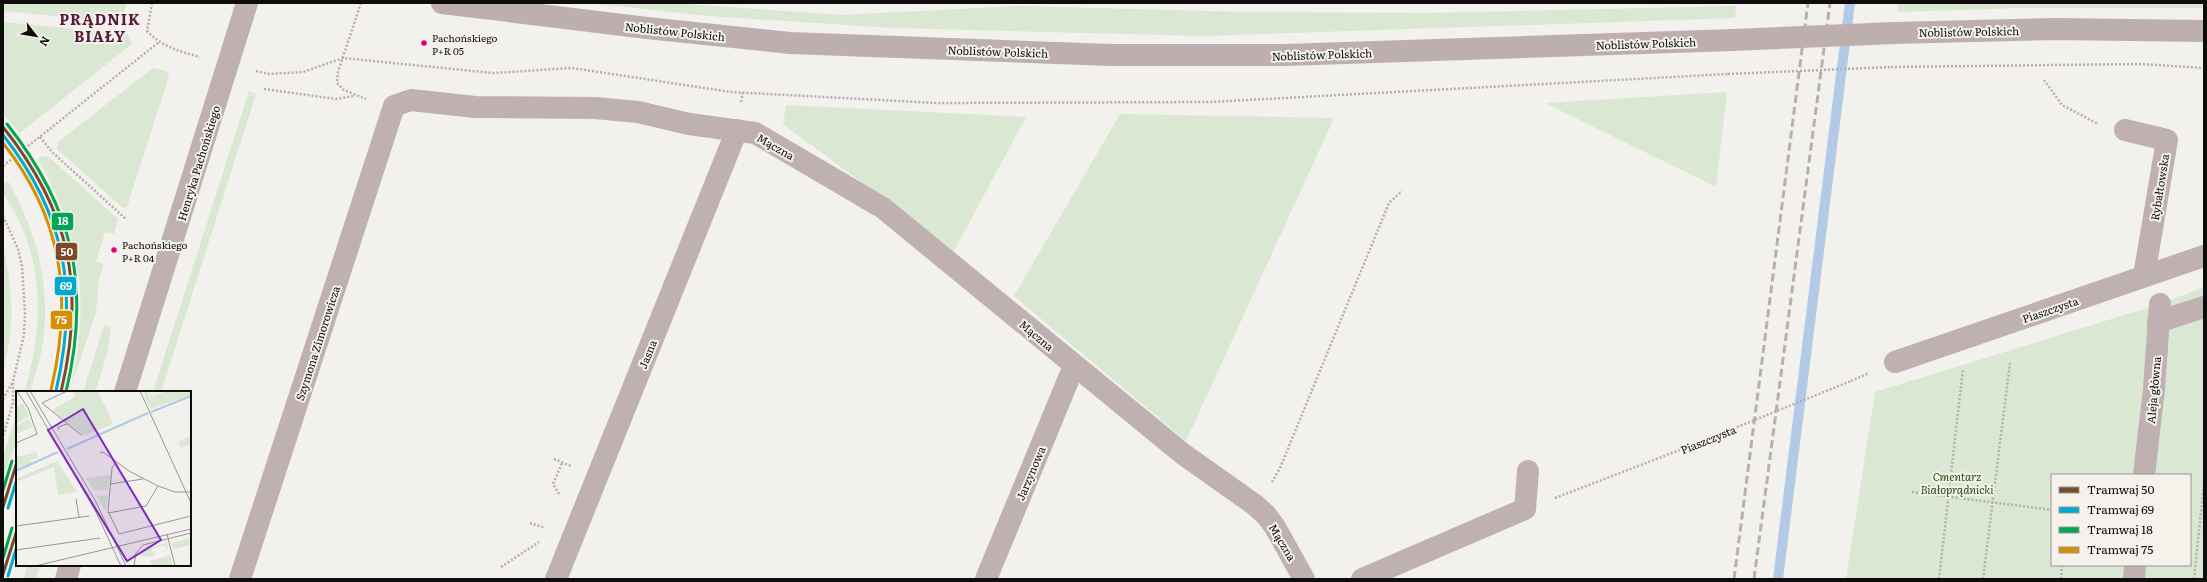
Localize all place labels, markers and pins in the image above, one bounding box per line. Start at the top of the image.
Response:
place label: Pachońskiego P+R 05 [432,30,498,58]
marker: Pachońskiego P+R 05 [419,38,429,48]
place label: Pachońskiego P+R 04 [122,237,188,265]
marker: Pachońskiego P+R 04 [109,245,119,255]

